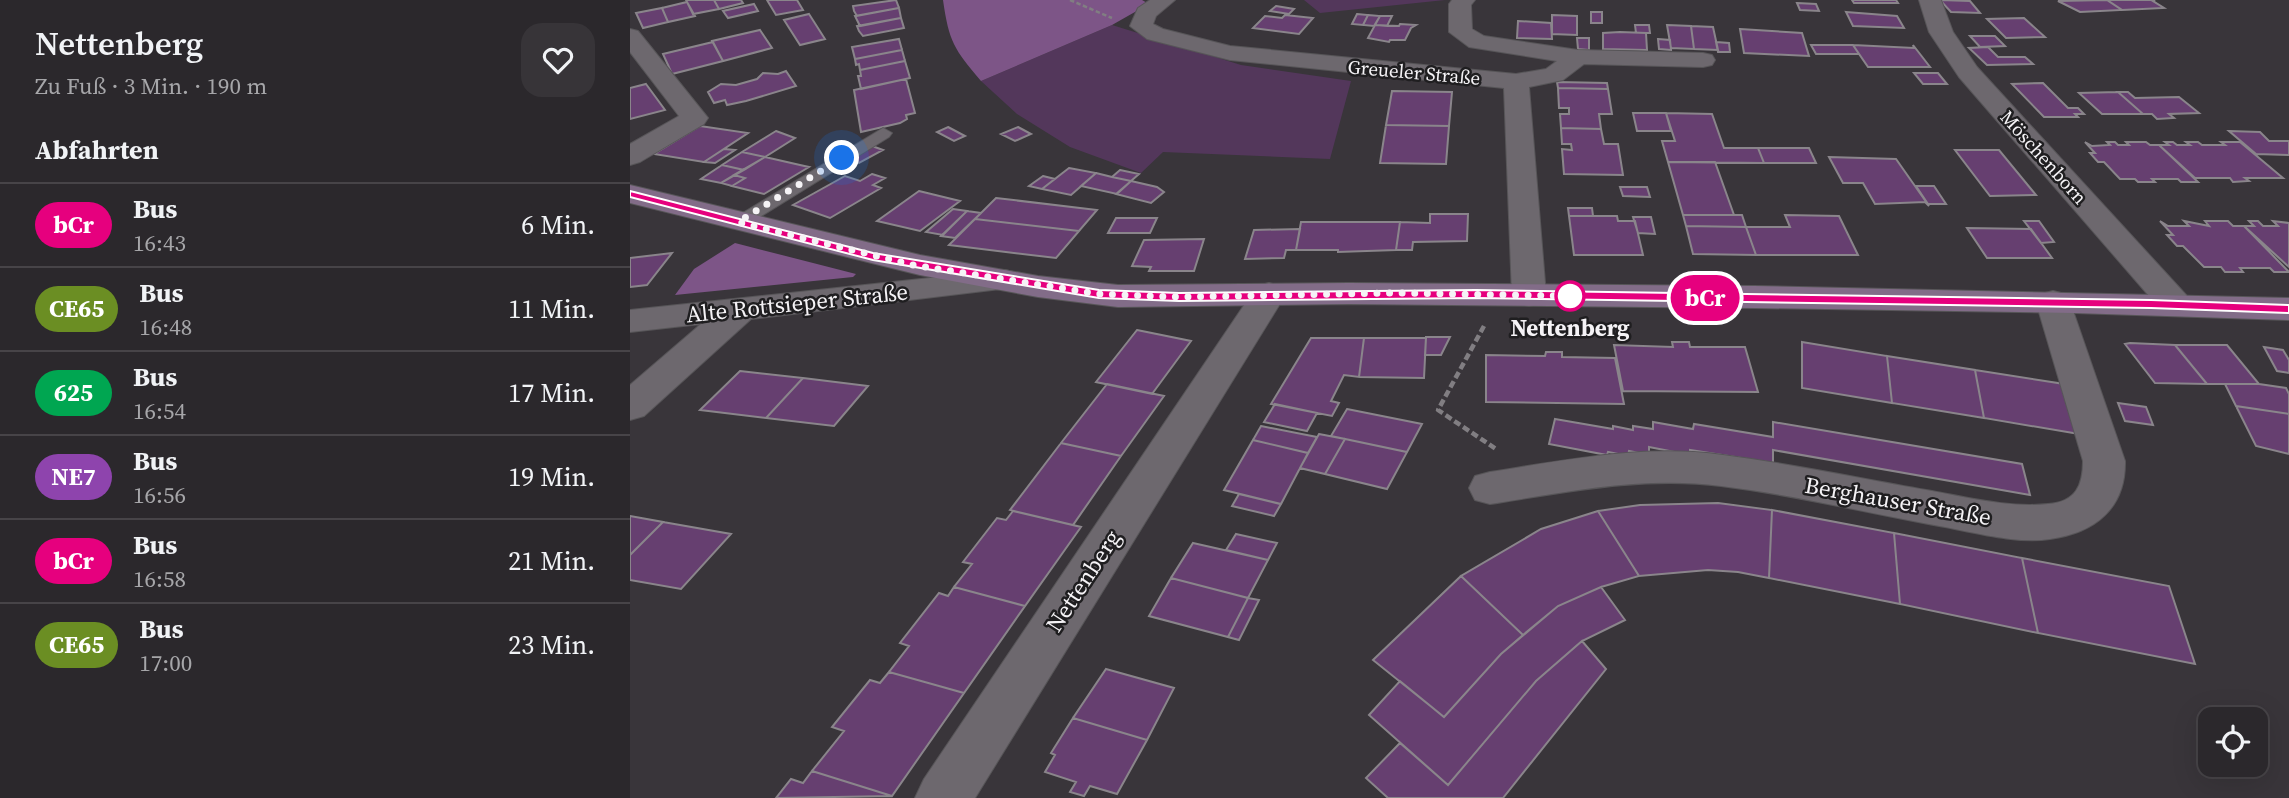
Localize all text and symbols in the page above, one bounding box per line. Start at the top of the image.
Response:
text: Nettenberg [35,21,203,66]
button: heart [521,23,595,97]
street label: Greueler Straße [1347,53,1481,91]
text: Zu Fuß · 3 Min. · 190 m [35,70,267,102]
street label: Möschenborn [1995,104,2093,210]
text: Abfahrten [35,132,159,168]
your location [824,140,859,175]
text: Bus [133,191,177,227]
text: 6 Min. [521,207,595,243]
text: bCr [53,208,94,241]
text: 16:43 [133,227,186,259]
text: Bus [139,275,184,311]
street label: Alte Rottsieper Straße [684,275,910,331]
line badge: bCr [1665,275,1745,321]
marker: Nettenberg [1555,281,1585,311]
text: bCr [1685,281,1725,314]
text: 11 Min. [508,291,595,327]
text: CE65 [49,292,104,325]
text: 16:48 [139,311,192,343]
place label: Nettenberg [1510,312,1630,344]
text: Bus [133,359,177,395]
text: 17 Min. [508,375,595,411]
text: 625 [54,376,93,409]
text: 16:54 [133,395,186,427]
text: Bus [133,443,177,479]
text: 19 Min. [508,459,595,495]
text: NE7 [51,460,96,493]
street label: Berghauser Straße [1802,469,1994,533]
text: 16:56 [133,479,186,511]
street label: Nettenberg [1038,524,1128,638]
text: Bus [133,527,177,563]
text: 21 Min. [508,543,595,579]
text: bCr [53,544,94,577]
text: 16:58 [133,563,186,595]
text: Bus [139,611,184,647]
text: 23 Min. [508,627,595,663]
text: CE65 [49,628,104,661]
text: 17:00 [139,647,192,679]
map controls [2198,707,2268,777]
button: locate [2198,707,2268,777]

